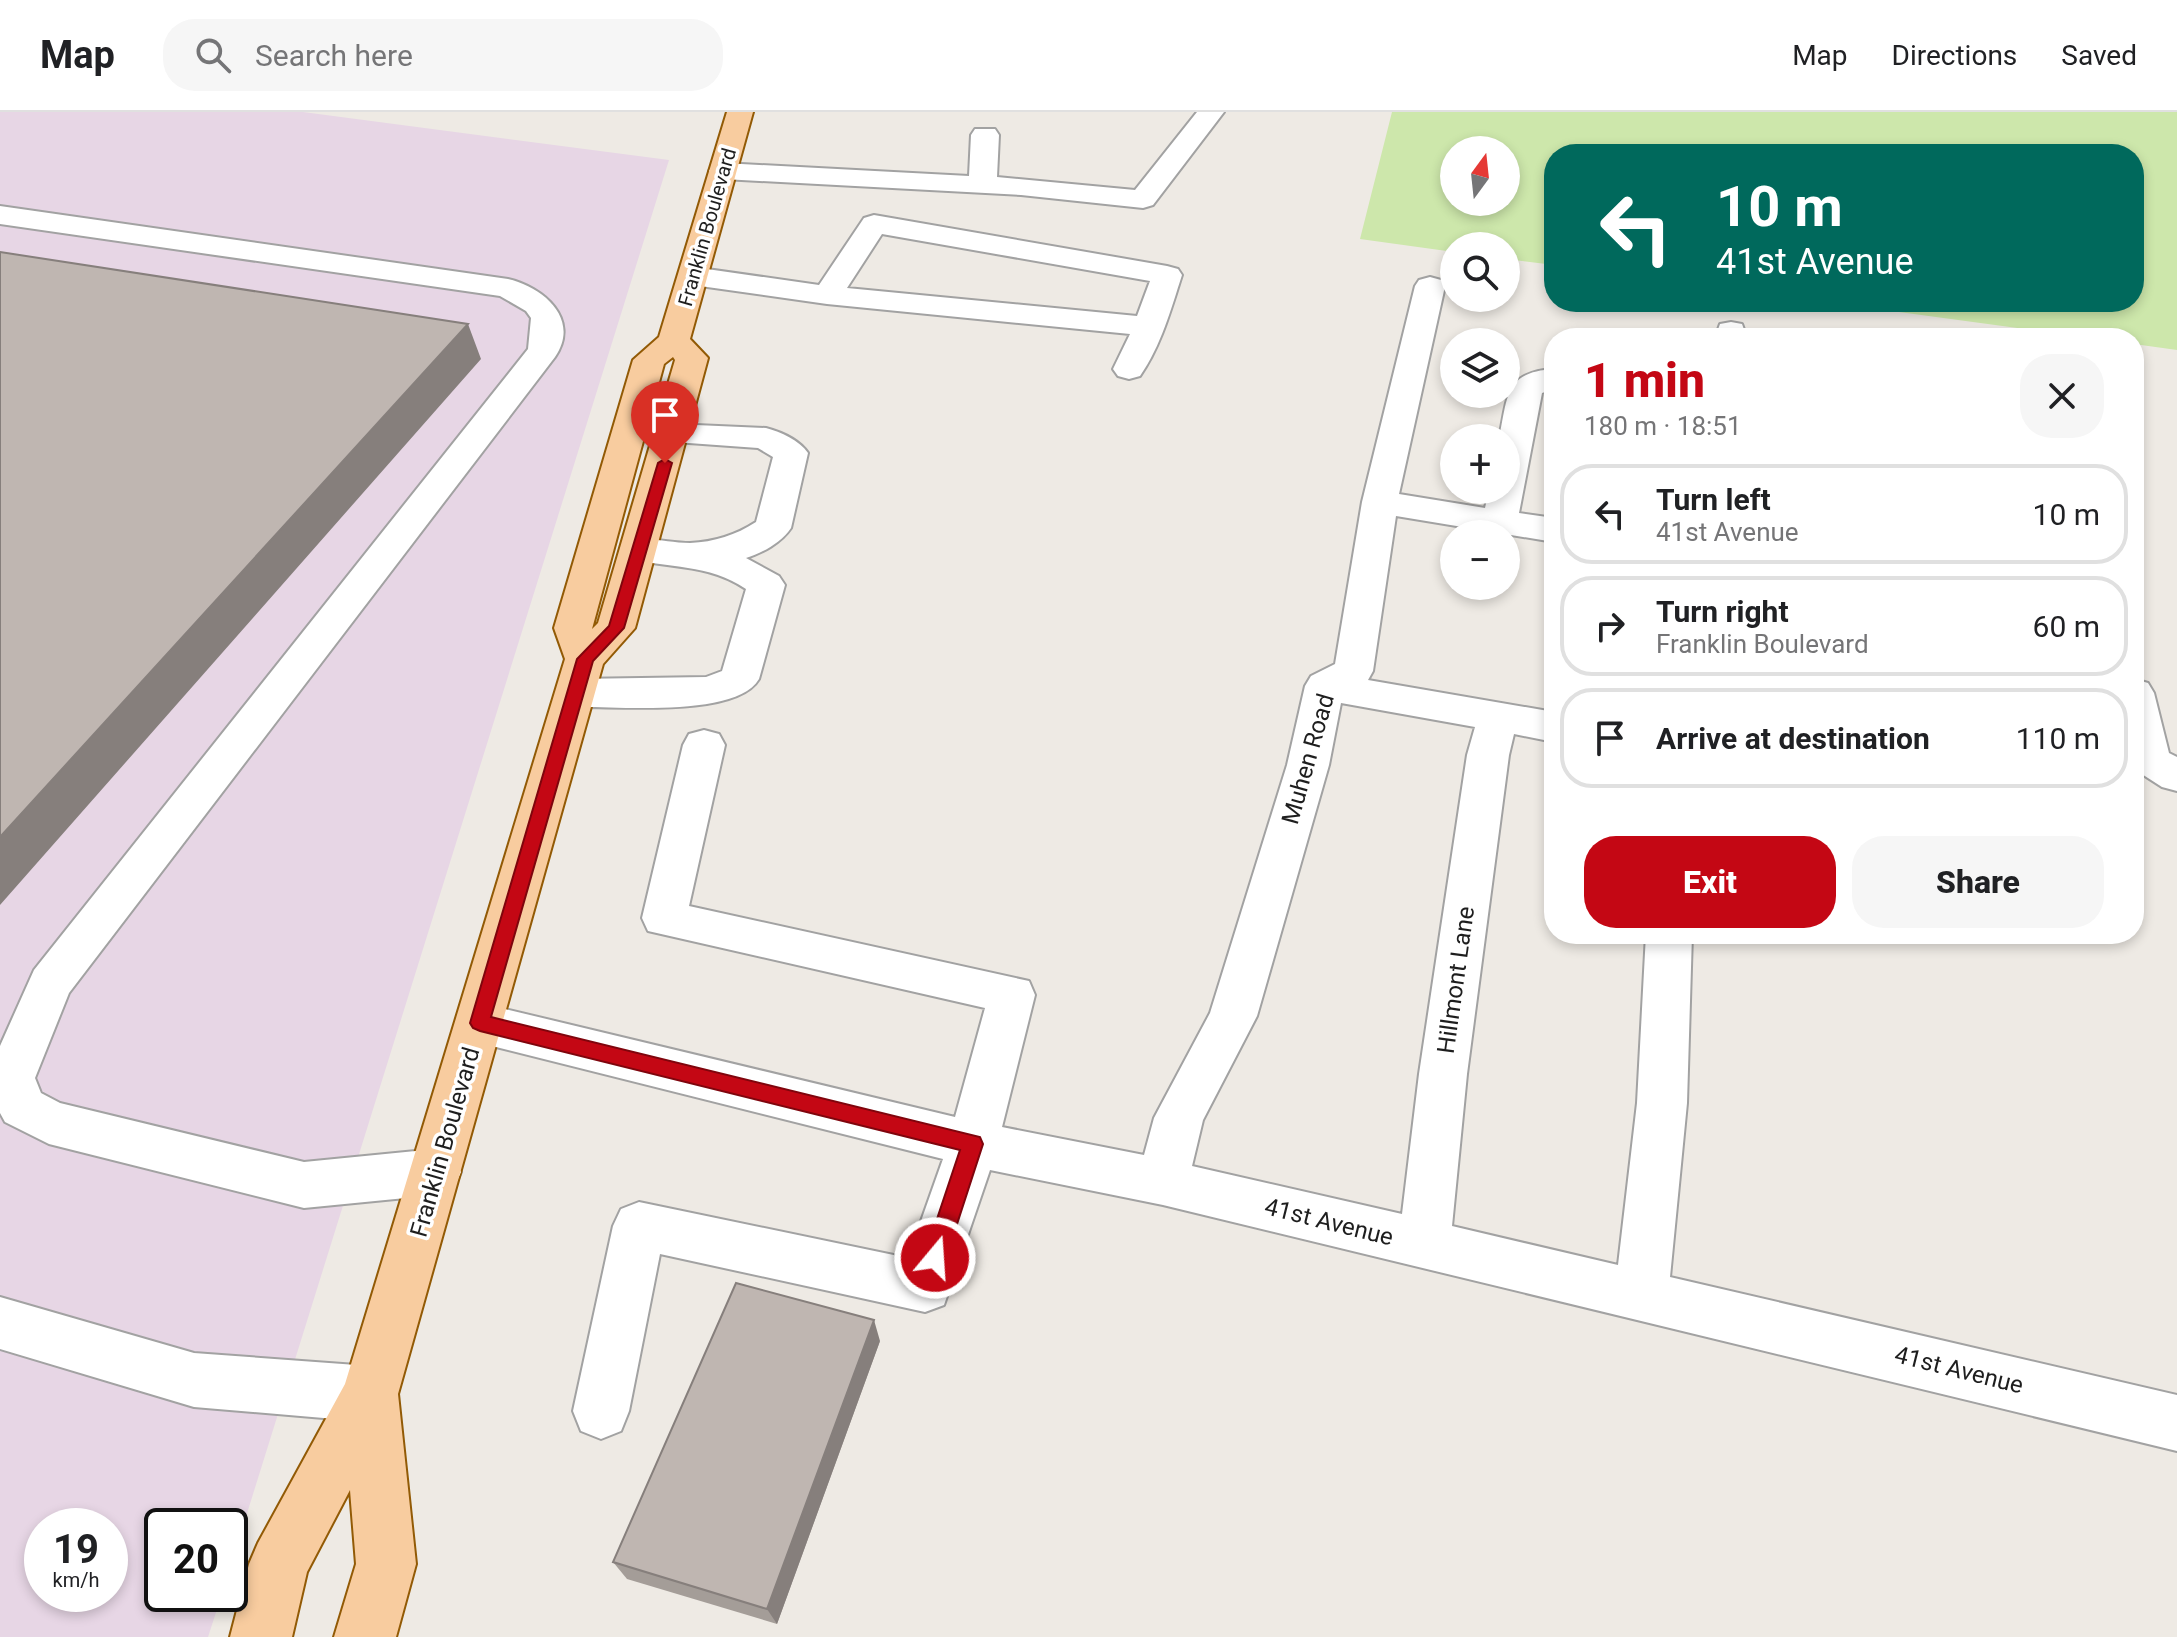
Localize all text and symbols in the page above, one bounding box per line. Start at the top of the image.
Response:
search box [163,19,723,91]
text: Map [40,33,115,77]
icon: search [191,33,235,77]
text: Search here [255,38,413,73]
text: Map [1792,39,1848,72]
text: Directions [1892,39,2017,72]
text: Saved [2061,39,2137,72]
north arrow [1440,136,1520,216]
map controls [1440,136,1520,600]
street label: Franklin Boulevard [673,145,741,309]
text: 10 m [1716,174,1843,240]
icon: left [1584,176,1688,280]
button: search [1440,232,1520,312]
text: 41st Avenue [1716,241,1913,283]
button: layers [1440,328,1520,408]
text: 1 min [1584,352,1705,409]
button: close [2020,354,2104,438]
pin [631,381,699,463]
icon: arrive [643,393,687,437]
text: 180 m · 18:51 [1584,411,1742,441]
button: + [1440,424,1520,504]
text: Turn left [1656,482,1771,517]
icon: left [1588,492,1632,536]
text: 10 m [2033,497,2100,532]
text: 41st Avenue [1656,517,1799,547]
button: − [1440,520,1520,600]
text: Turn right [1656,594,1789,629]
icon: right [1588,604,1632,648]
text: 60 m [2033,609,2100,644]
text: Franklin Boulevard [1656,629,1869,659]
street label: Muhen Road [1276,691,1340,827]
icon: arrive [1588,716,1632,760]
text: Arrive at destination [1656,721,1930,756]
text: 110 m [2016,721,2100,756]
button: Exit [1584,836,1836,928]
button: Share [1852,836,2104,928]
street label: Hillmont Lane [1432,905,1480,1055]
street label: Franklin Boulevard [404,1044,486,1240]
street label: 41st Avenue [1262,1192,1396,1252]
position arrow [893,1216,977,1300]
street label: 41st Avenue [1892,1340,2026,1400]
speed limit sign: 20 [144,1508,248,1612]
text: 19 [53,1526,99,1573]
text: km/h [53,1568,99,1592]

